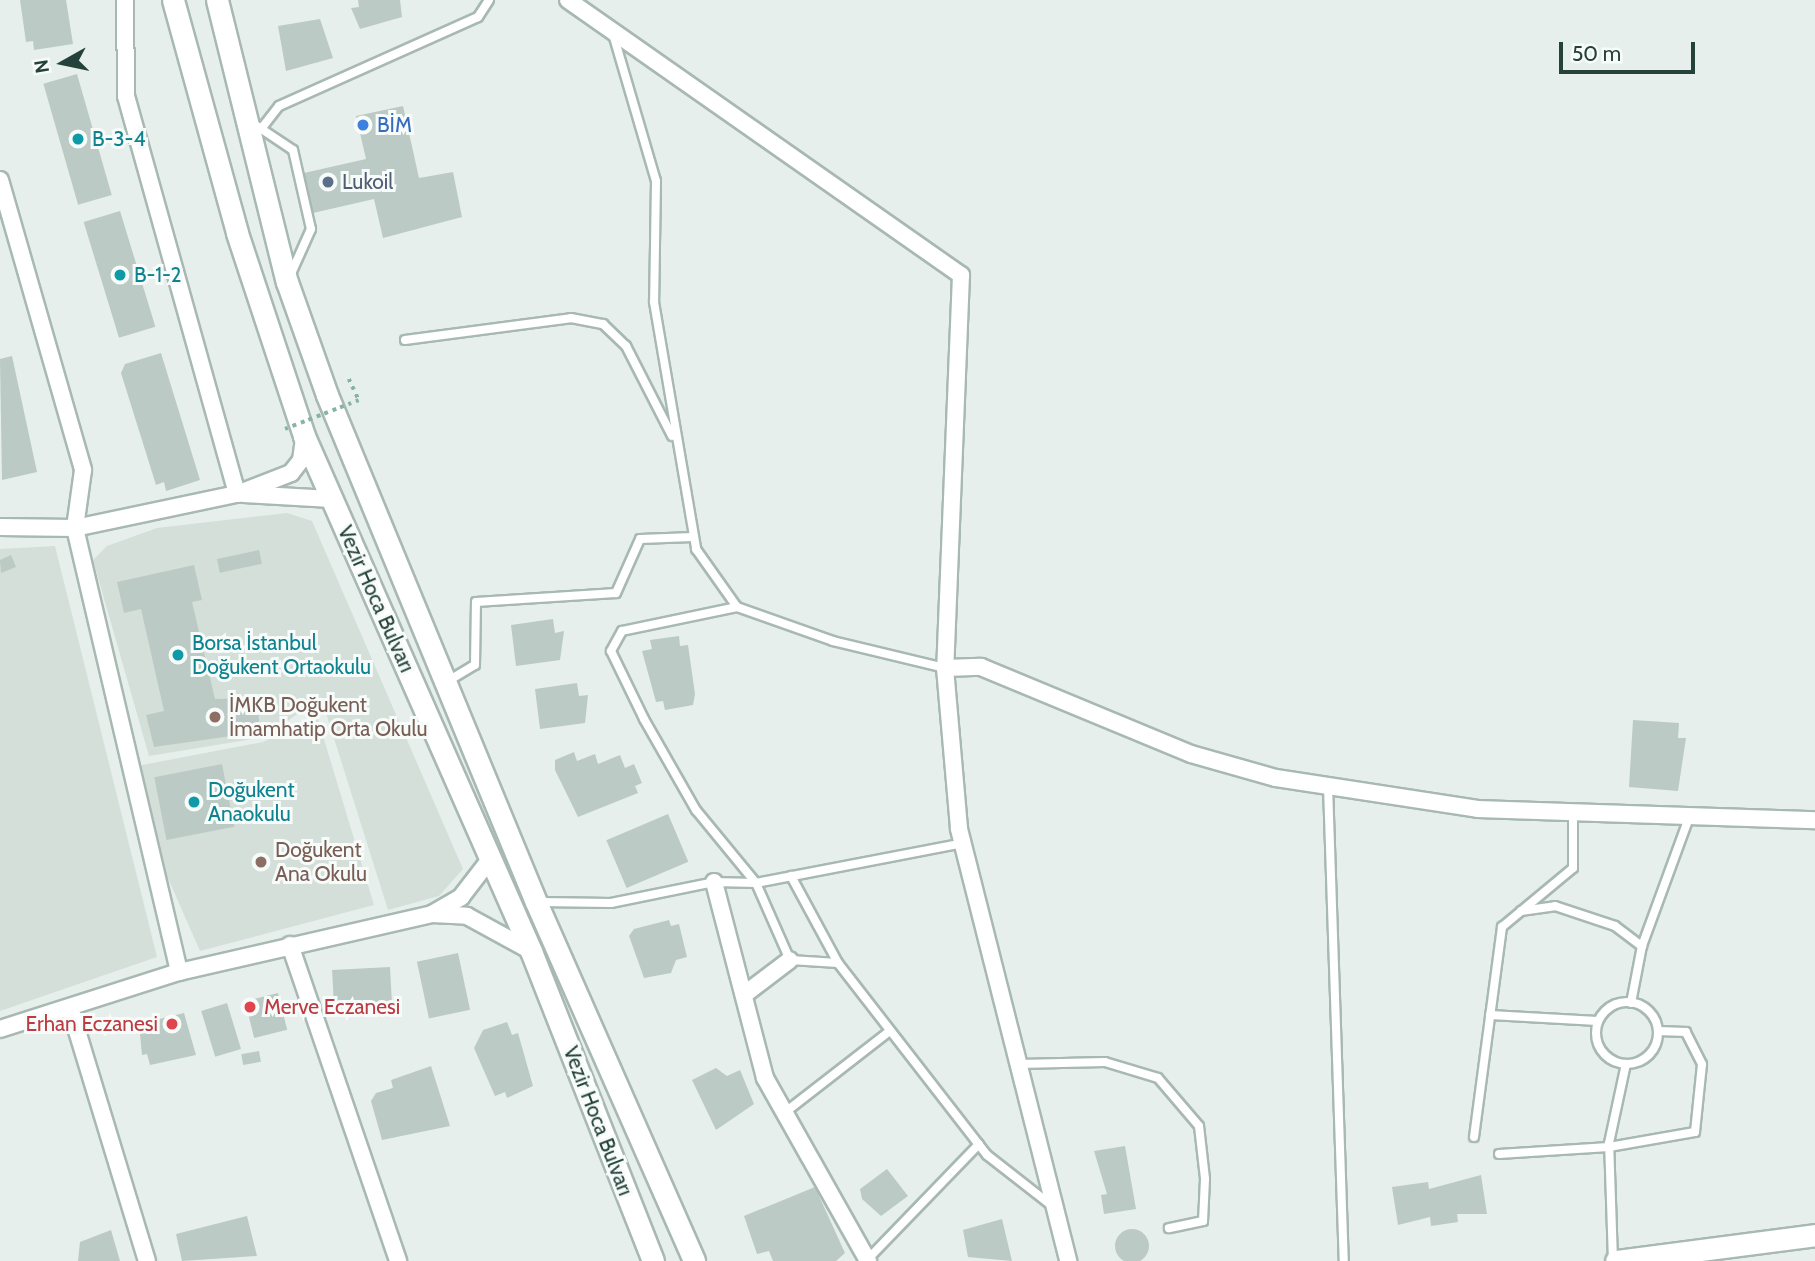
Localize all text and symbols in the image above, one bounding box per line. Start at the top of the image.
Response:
north arrow [28,28,98,98]
scale bar [1563,28,1700,72]
text: 50 m [1572,41,1621,66]
text: N [29,58,54,75]
place label: BİM [377,112,412,138]
marker: BİM [355,117,371,133]
place label: B-3-4 [92,126,146,152]
marker: B-3-4 [70,131,86,147]
place label: Lukoil [342,169,393,195]
marker: Lukoil [320,174,336,190]
place label: B-1-2 [134,262,182,288]
marker: B-1-2 [112,267,128,283]
street label: Vezir Hoca Bulvarı [332,522,420,676]
place label: Borsa İstanbul Doğukent Ortaokulu [192,630,371,680]
marker: Borsa İstanbul Doğukent Ortaokulu [170,647,186,663]
place label: İMKB Doğukent İmamhatip Orta Okulu [229,692,427,742]
marker: İMKB Doğukent İmamhatip Orta Okulu [207,709,223,725]
place label: Doğukent Anaokulu [208,777,294,827]
marker: Doğukent Anaokulu [186,794,202,810]
place label: Doğukent Ana Okulu [275,837,367,887]
marker: Doğukent Ana Okulu [253,854,269,870]
place label: Merve Eczanesi [264,994,400,1020]
marker: Merve Eczanesi [242,999,258,1015]
place label: Erhan Eczanesi [26,1011,158,1037]
marker: Erhan Eczanesi [164,1016,180,1032]
street label: Vezir Hoca Bulvarı [558,1043,638,1199]

